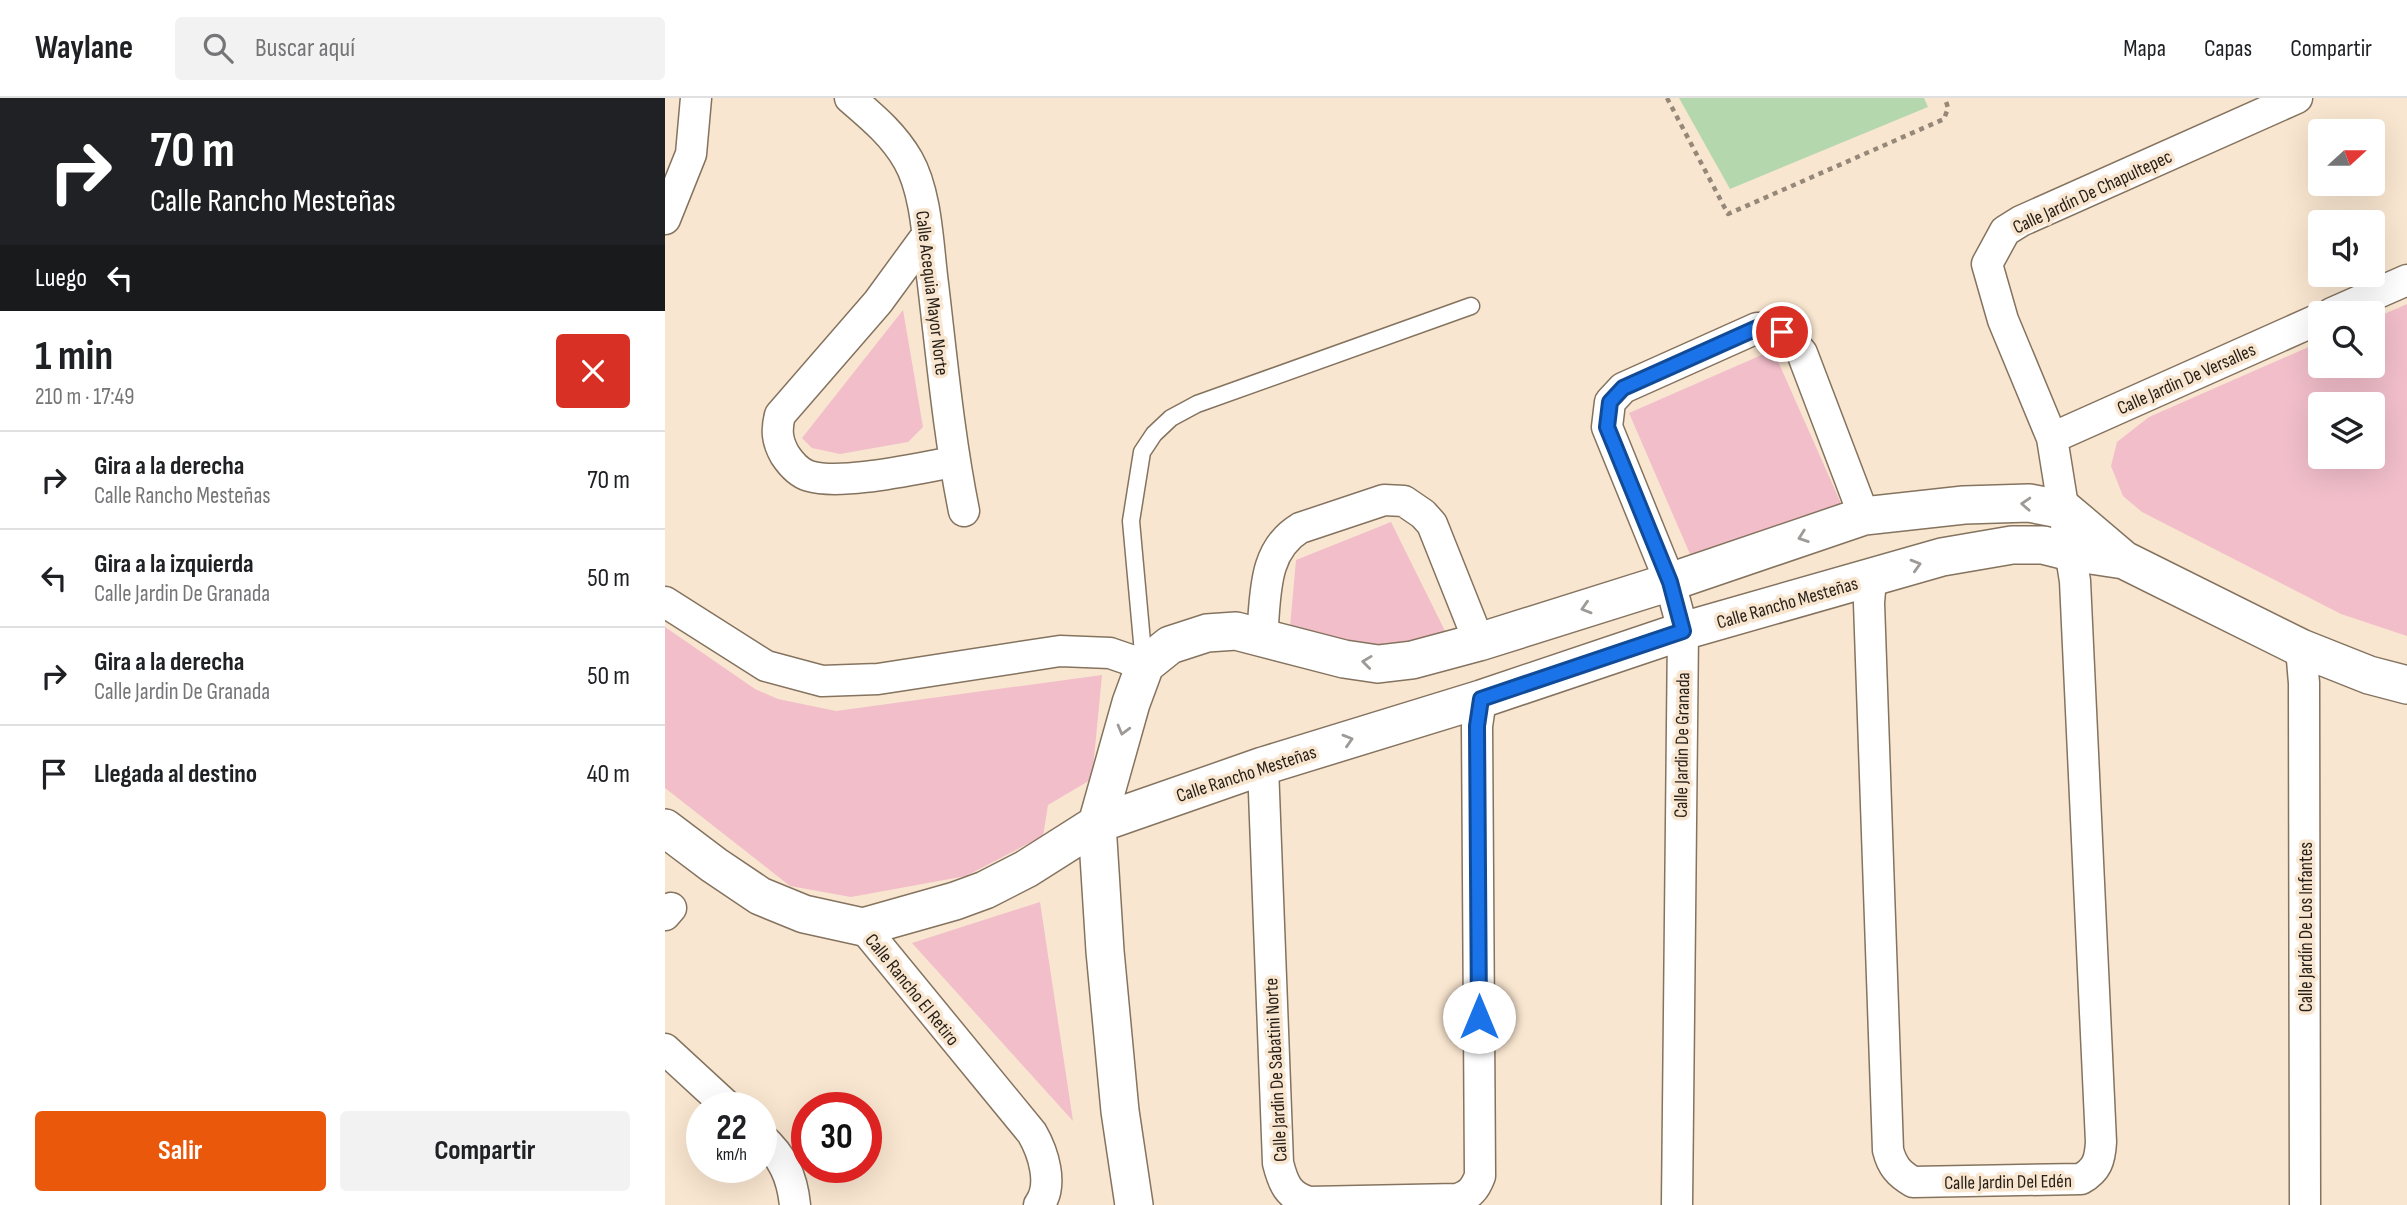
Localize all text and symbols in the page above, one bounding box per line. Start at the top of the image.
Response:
search box [175,17,665,80]
text: Waylane [35,28,133,68]
icon: search [199,29,237,67]
text: Buscar aquí [255,33,355,64]
text: Mapa [2123,34,2166,63]
text: Capas [2204,34,2252,63]
text: Compartir [2290,34,2372,63]
north arrow [2308,119,2385,196]
map controls [2308,119,2385,469]
text: 70 m [150,122,235,181]
icon: right [35,126,126,217]
street label: Calle Jardín De Chapultepec [2009,145,2176,239]
text: Calle Rancho Mesteñas [150,182,396,221]
street label: Calle Acequia Mayor Norte [910,210,953,377]
button: sound [2308,210,2385,287]
icon: left [101,259,139,297]
text: Luego [35,263,87,294]
button: search [2308,301,2385,378]
pin [1752,302,1812,362]
icon: arrive [1763,313,1801,351]
text: 1 min [35,331,113,382]
button: close [556,334,630,408]
street label: Calle Jardin De Versalles [2114,338,2260,420]
text: 210 m · 17:49 [35,383,134,411]
button: layers [2308,392,2385,469]
text: Gira a la derecha [94,451,244,482]
icon: right [35,461,73,499]
text: 70 m [587,465,630,496]
text: Calle Rancho Mesteñas [94,482,271,510]
one-way arrow [2020,497,2031,512]
one-way arrow [1797,529,1809,543]
text: Gira a la izquierda [94,549,254,580]
one-way arrow [1910,558,1922,573]
icon: left [35,559,73,597]
text: 50 m [587,563,630,594]
street label: Calle Rancho Mesteñas [1714,572,1861,635]
text: Calle Jardin De Granada [94,580,270,608]
one-way arrow [1581,600,1593,614]
text: Gira a la derecha [94,647,244,678]
one-way arrow [1361,655,1373,670]
icon: right [35,657,73,695]
text: 50 m [587,661,630,692]
street label: Calle Jardin De Granada [1670,672,1695,818]
text: Calle Jardin De Granada [94,678,270,706]
one-way arrow [1117,724,1131,736]
one-way arrow [1341,734,1354,748]
street label: Calle Rancho Mesteñas [1174,741,1320,808]
icon: arrive [35,755,73,793]
text: Llegada al destino [94,759,257,790]
text: 40 m [587,759,630,790]
street label: Calle Jardín De Los Infantes [2295,842,2318,1012]
street label: Calle Rancho El Retiro [860,929,964,1051]
street label: Calle Jardin De Sabatini Norte [1260,977,1293,1162]
position arrow [1442,980,1516,1054]
speed limit sign: 30 [791,1092,882,1183]
text: 22 [716,1107,747,1150]
button: Salir [35,1111,326,1191]
button: Compartir [340,1111,630,1191]
text: km/h [716,1144,747,1165]
street label: Calle Jardin Del Edén [1944,1170,2072,1195]

